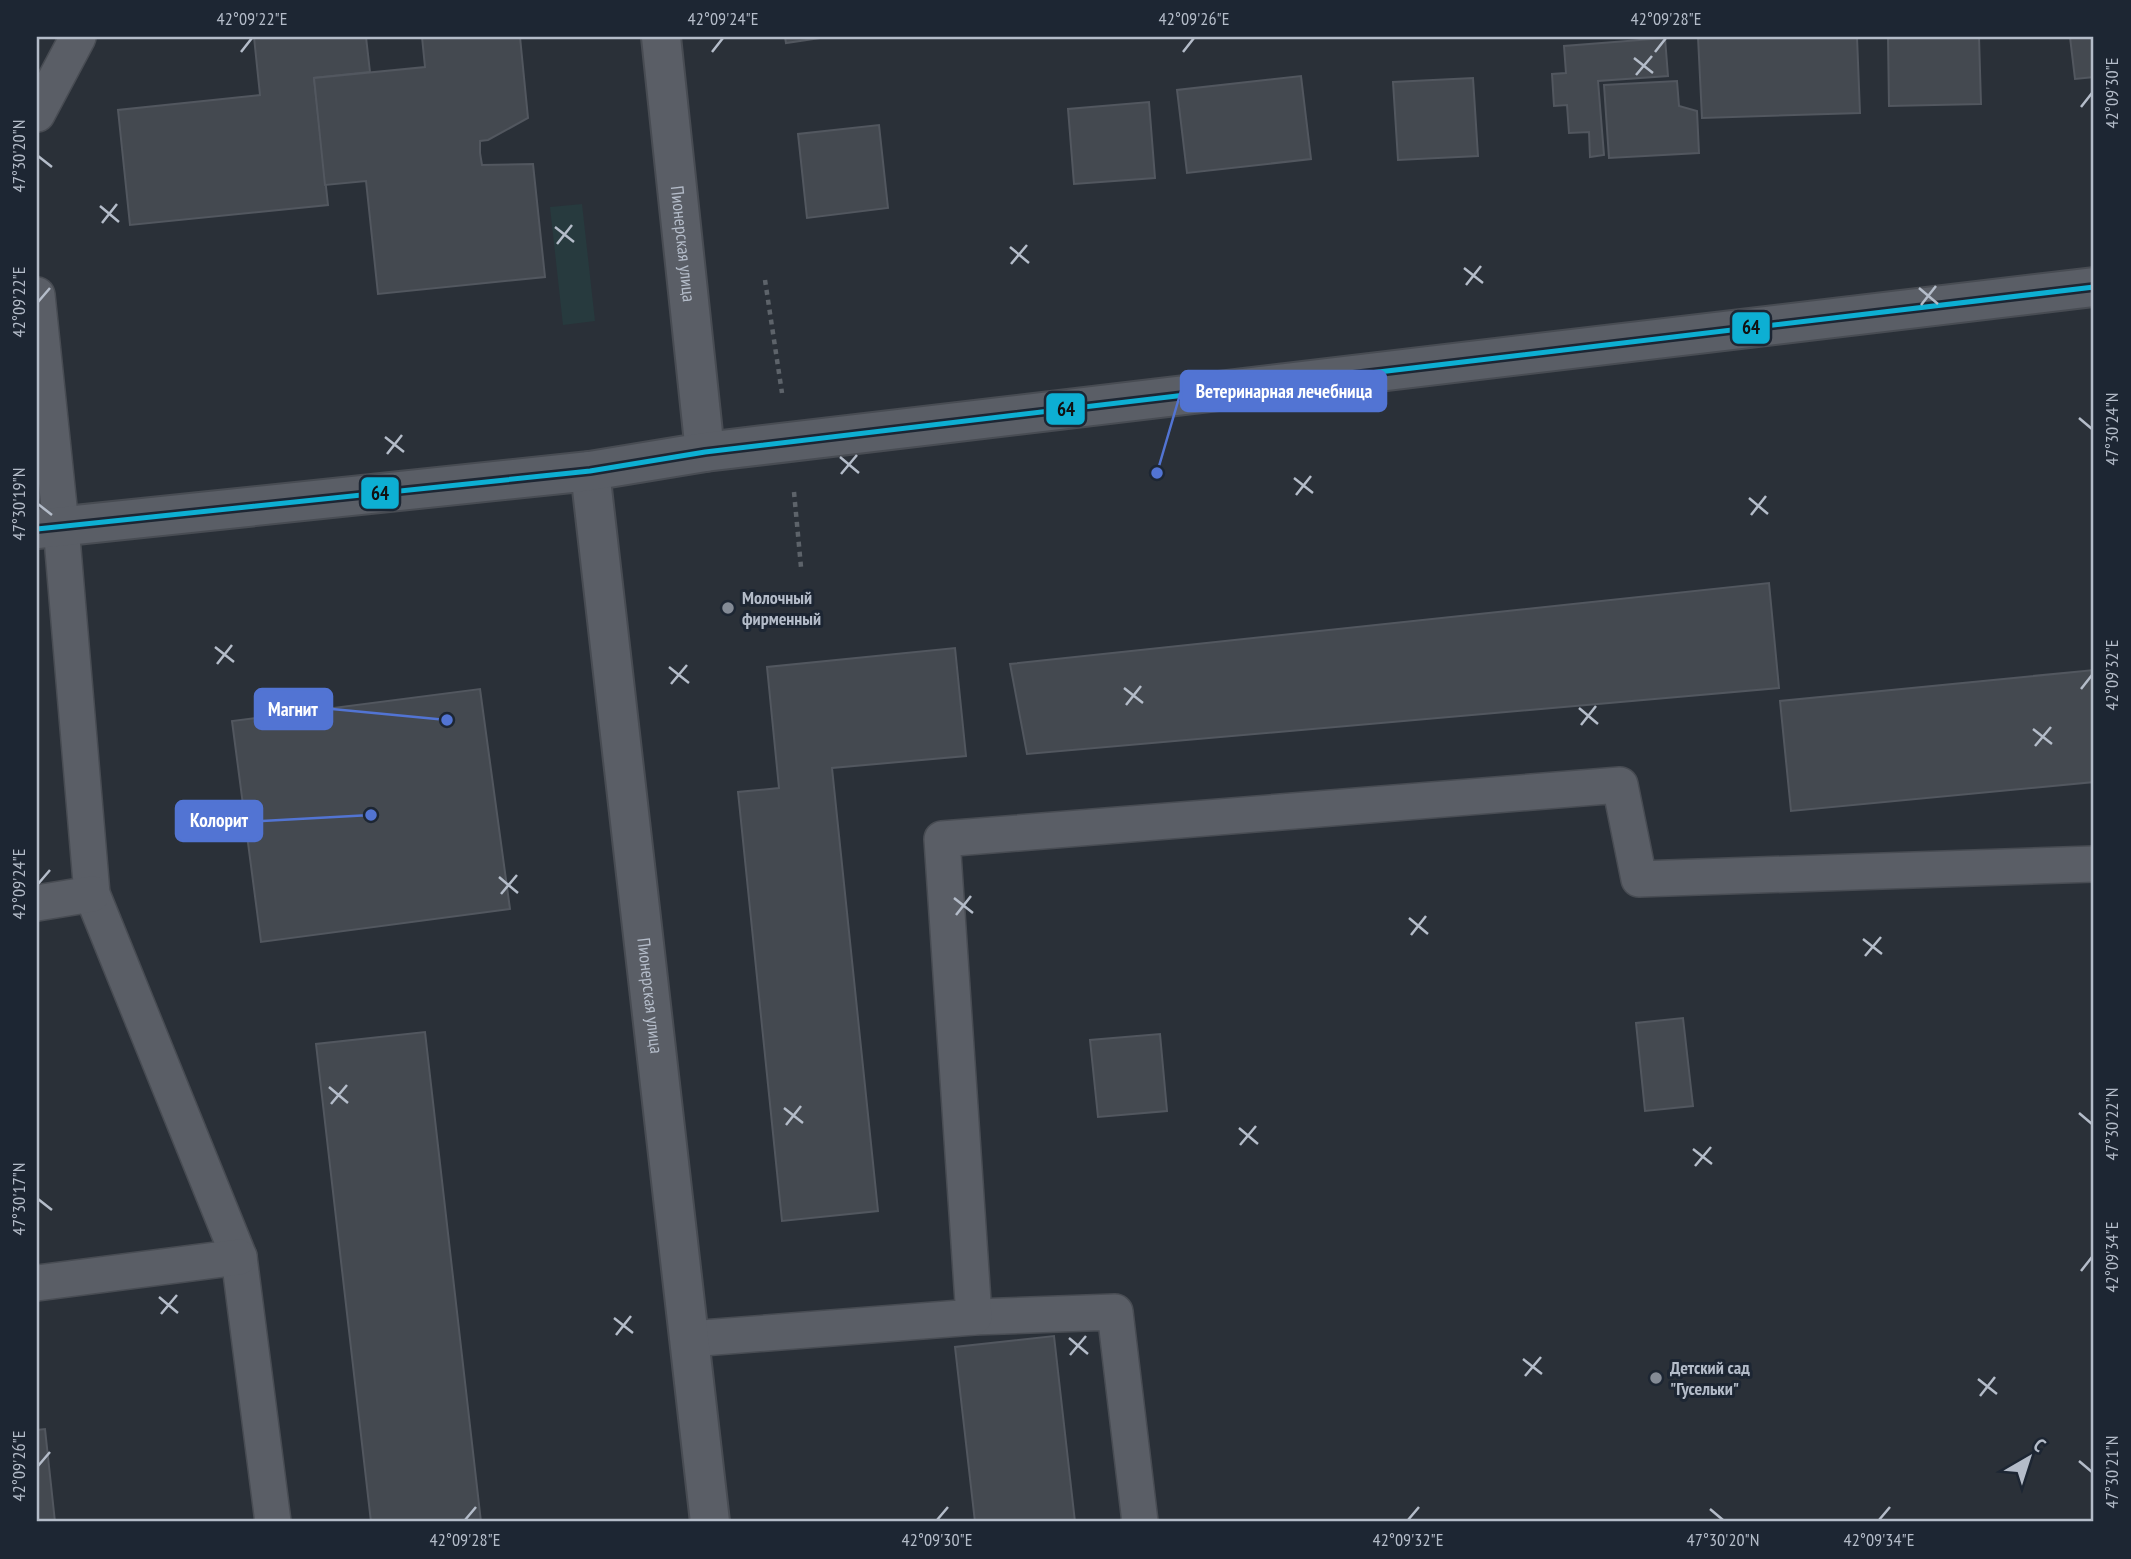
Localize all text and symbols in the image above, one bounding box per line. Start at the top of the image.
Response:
text: 42°09'22"E [217,7,287,30]
text: 42°09'24"E [688,7,758,30]
text: 42°09'26"E [1159,7,1229,30]
text: 42°09'28"E [1631,7,1701,30]
text: 42°09'30"E [2100,58,2123,128]
text: 47°30'20"N [7,120,30,192]
street label: Пионерская улица [666,185,701,303]
text: 42°09'22"E [7,267,30,337]
line badge: 64 [1731,311,1771,345]
text: 64 [1742,315,1760,339]
callout: Ветеринарная лечебница [1181,371,1386,411]
text: Ветеринарная лечебница [1196,379,1372,403]
line badge: 64 [1045,392,1086,426]
text: 47°30'24"N [2100,393,2123,465]
text: 64 [1057,397,1075,421]
text: 47°30'19"N [7,468,30,540]
line badge: 64 [360,476,400,510]
text: 64 [371,481,389,505]
place label: Молочный фирменный [742,586,821,630]
marker: Молочный фирменный [720,600,736,616]
text: 42°09'32"E [2100,640,2123,710]
callout: Магнит [255,689,332,729]
text: Магнит [268,697,318,721]
callout: Колорит [176,801,262,841]
text: Колорит [190,808,249,832]
text: 42°09'24"E [7,849,30,919]
street label: Пионерская улица [632,936,668,1055]
text: 47°30'22"N [2100,1088,2123,1160]
text: 47°30'17"N [7,1163,30,1235]
text: 42°09'34"E [2100,1222,2123,1292]
place label: Детский сад "Гусельки" [1670,1356,1750,1400]
marker: Детский сад "Гусельки" [1648,1370,1664,1386]
north arrow [1994,1422,2064,1492]
text: 42°09'26"E [7,1431,30,1501]
text: С [2029,1433,2051,1457]
text: 47°30'21"N [2100,1436,2123,1508]
text: 42°09'28"E [430,1528,500,1551]
text: 42°09'30"E [902,1528,972,1551]
text: 42°09'32"E [1373,1528,1443,1551]
text: 47°30'20"N [1687,1528,1759,1551]
text: 42°09'34"E [1844,1528,1914,1551]

